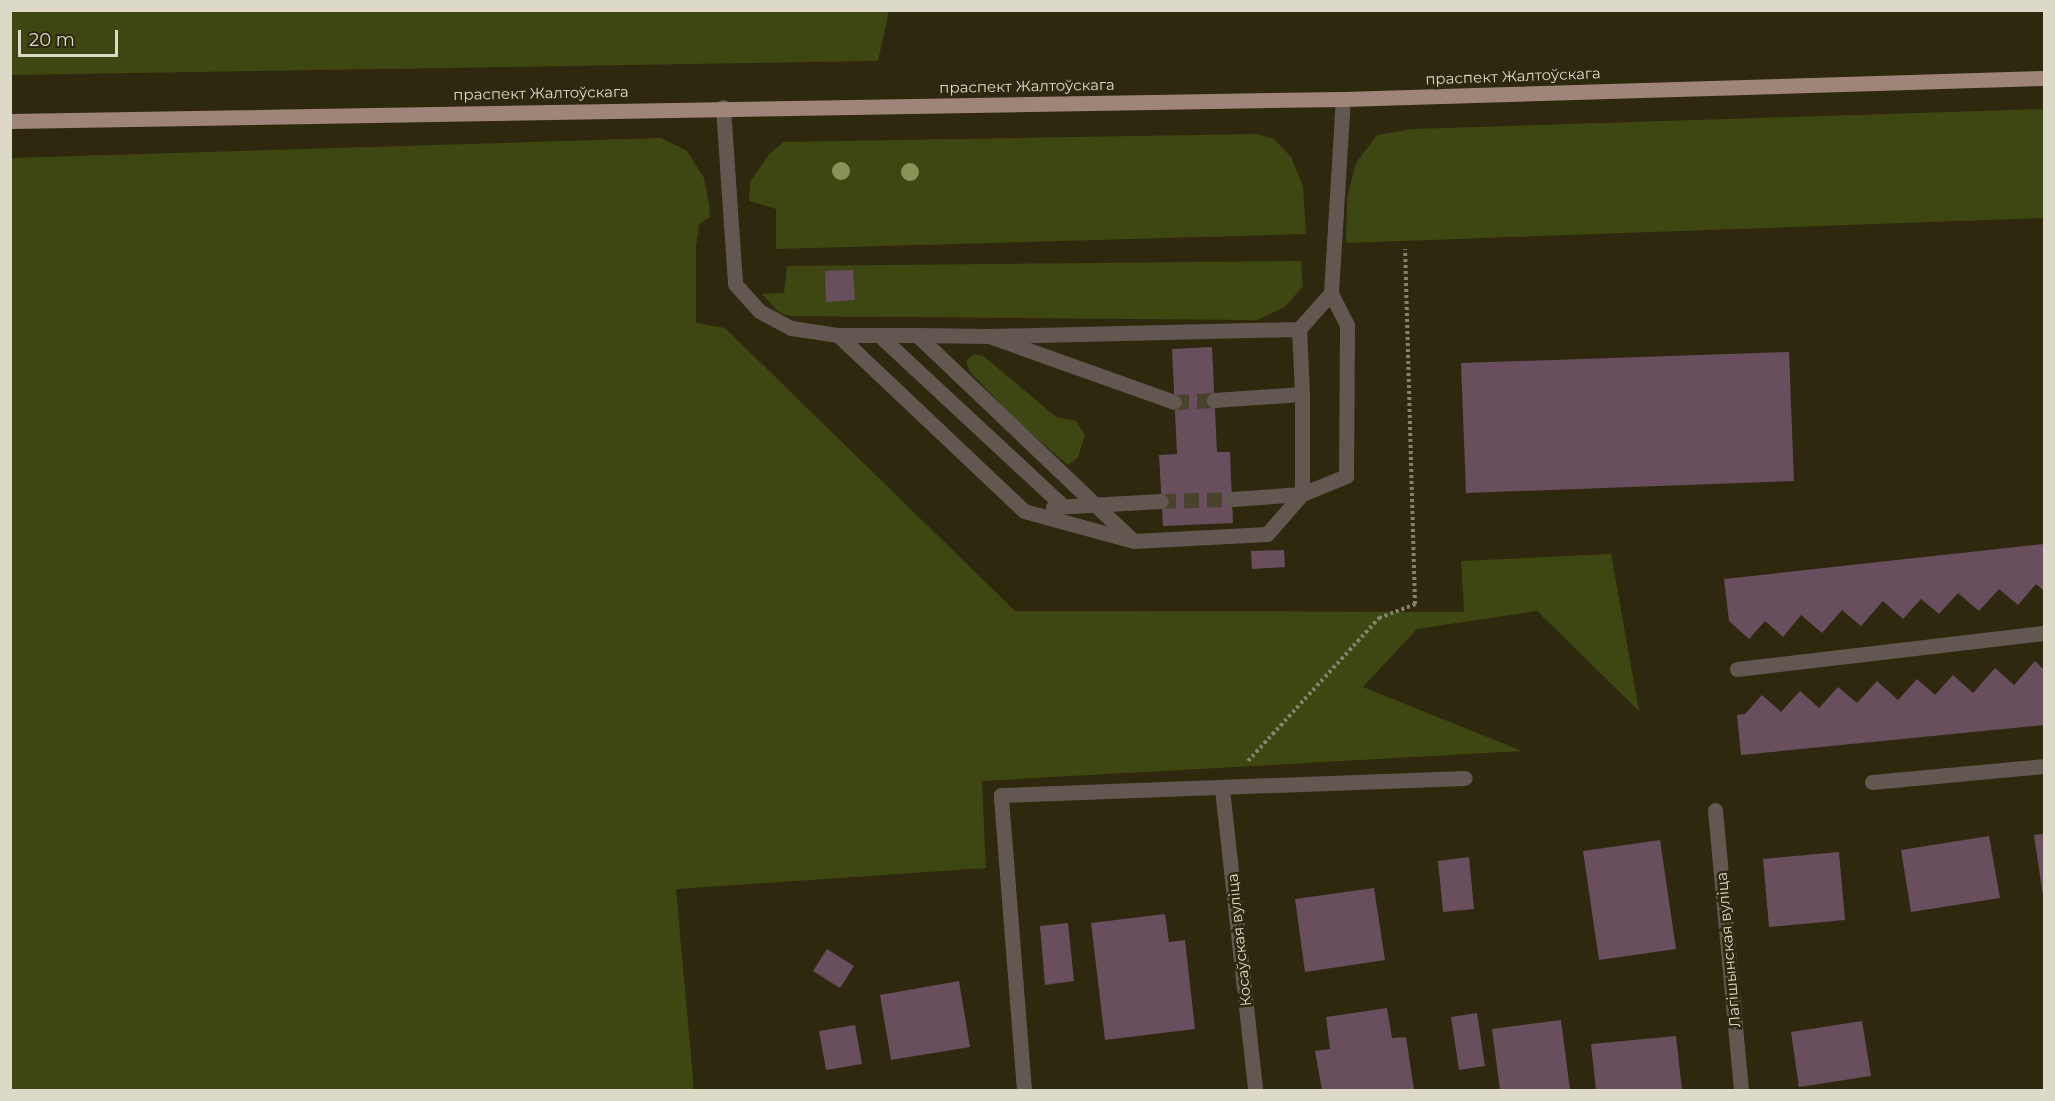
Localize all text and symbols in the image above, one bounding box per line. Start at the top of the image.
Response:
scale bar [21,18,122,56]
text: 20 m [29,29,75,51]
street label: праспект Жалтоўскага [1425,64,1601,88]
street label: праспект Жалтоўскага [939,75,1115,97]
street label: праспект Жалтоўскага [453,82,629,104]
street label: Лагішынская вуліца [1712,871,1744,1029]
street label: Косаўская вуліца [1223,873,1255,1007]

